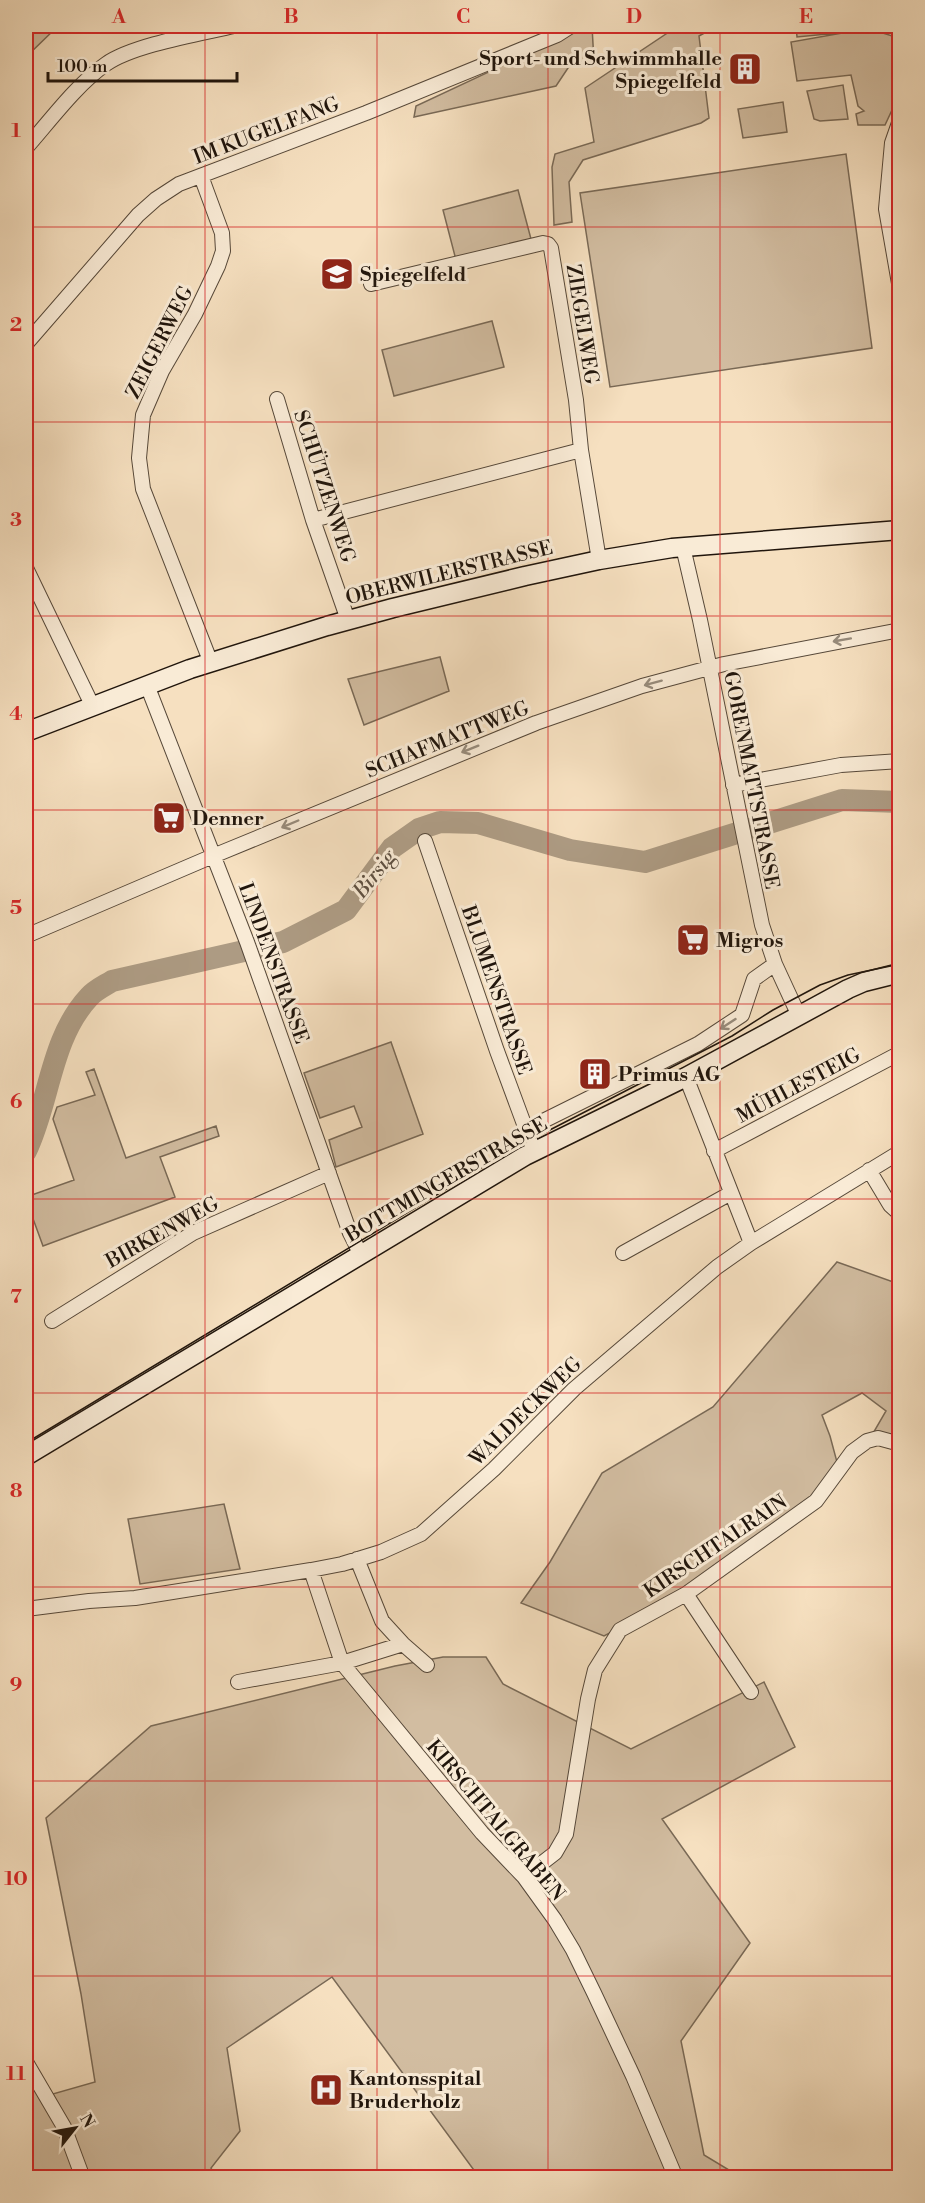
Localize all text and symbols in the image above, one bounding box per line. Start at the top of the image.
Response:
text: A [111,5,127,30]
text: B [283,5,299,30]
text: C [456,5,470,30]
text: D [626,5,642,30]
text: E [799,5,813,30]
scale bar [48,45,237,83]
place label: Sport- und Schwimmhalle Spiegelfeld [479,47,722,95]
building icon: Sport- und Schwimmhalle Spiegelfeld [727,51,763,87]
text: 100 m [57,55,108,78]
street label: IM KUGELFANG [190,92,343,171]
text: 1 [11,119,21,144]
school or university icon: Spiegelfeld [319,256,355,292]
street label: ZIEGELWEG [560,262,603,386]
place label: Spiegelfeld [360,263,467,288]
street label: ZEIGERWEG [121,282,199,403]
text: 2 [10,313,22,338]
street label: SCHÜTZENWEG [287,407,361,566]
text: 3 [10,508,22,533]
street label: OBERWILERSTRASSE [343,536,556,611]
one-way arrow [833,635,852,646]
street label: GORENMATTSTRASSE [717,669,784,891]
one-way arrow [644,678,663,690]
street label: SCHAFMATTWEG [362,696,533,785]
text: 4 [9,702,23,727]
one-way arrow [461,744,480,755]
supermarket icon: Denner [151,800,187,836]
place label: Denner [192,807,264,832]
one-way arrow [281,820,299,831]
water label: Birsig [347,844,403,905]
street label: LINDENSTRASSE [232,880,313,1047]
text: 5 [10,896,22,921]
street label: BLUMENSTRASSE [455,902,536,1078]
supermarket icon: Migros [675,922,711,958]
place label: Migros [716,929,783,954]
one-way arrow [721,1018,737,1030]
street label: MÜHLESTEIG [732,1042,865,1130]
building icon: Primus AG [577,1056,613,1092]
place label: Primus AG [618,1063,721,1088]
text: 6 [10,1090,23,1115]
street label: BOTTMINGERSTRASSE [340,1112,552,1249]
street label: BIRKENWEG [101,1192,224,1275]
text: 7 [10,1285,22,1310]
street label: WALDECKWEG [464,1352,588,1473]
text: 8 [10,1479,23,1504]
street label: KIRSCHTALRAIN [639,1490,792,1605]
text: 9 [10,1673,22,1698]
street label: KIRSCHTALGRABEN [420,1735,570,1907]
text: 10 [4,1867,28,1892]
text: 11 [6,2062,26,2087]
place label: Kantonsspital Bruderholz [349,2067,482,2115]
hospital icon: Kantonsspital Bruderholz [308,2072,344,2108]
north arrow [45,2098,105,2158]
text: N [75,2110,99,2132]

